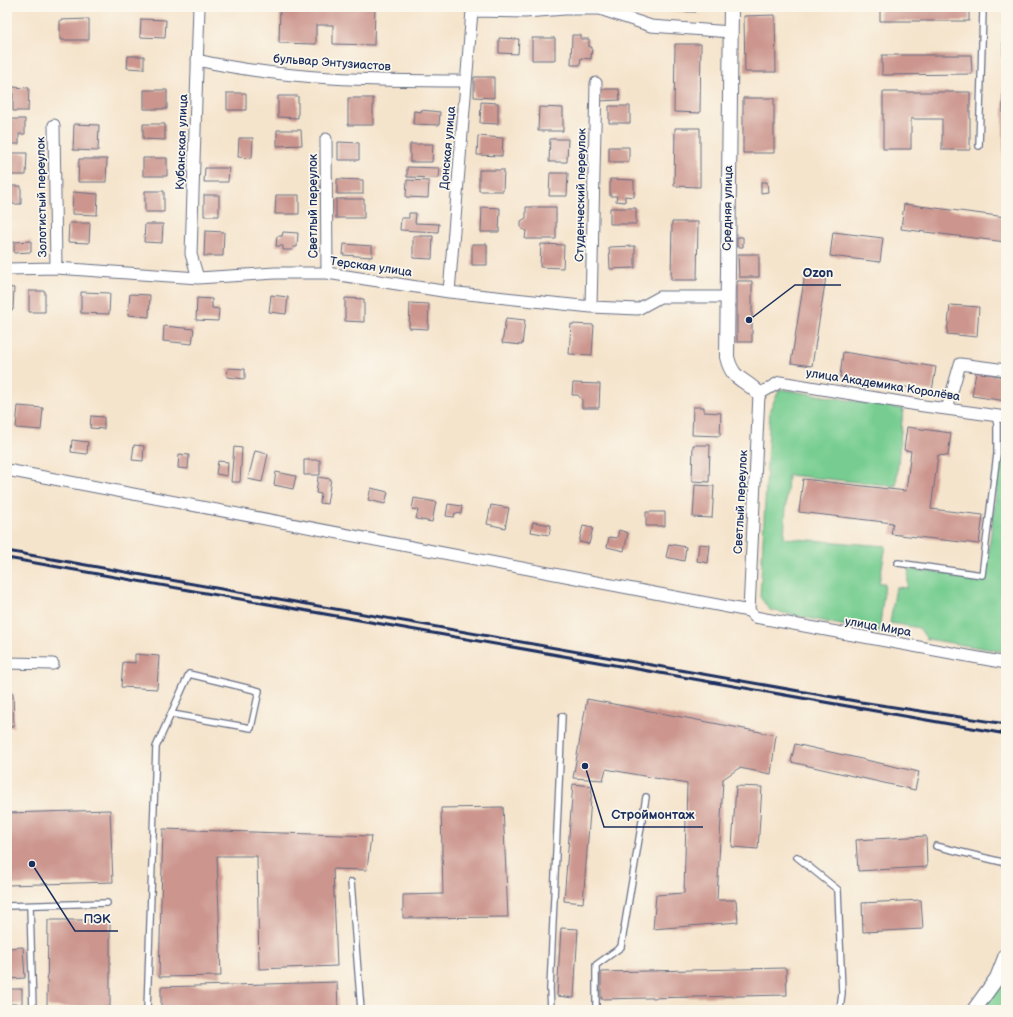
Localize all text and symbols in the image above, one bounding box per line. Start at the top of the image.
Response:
street label: бульвар Энтузиастов [273,51,392,75]
street label: Кубанская улица [173,94,191,190]
street label: Донская улица [437,106,459,190]
street label: Студенческий переулок [572,127,590,262]
street label: Золотистый переулок [33,136,51,257]
street label: Светлый переулок [306,153,321,258]
street label: Средняя улица [720,165,736,251]
street label: Терская улица [329,254,413,280]
callout: Ozon [795,260,841,285]
text: Ozon [803,265,833,281]
street label: улица Академика Королёва [805,365,961,405]
street label: Светлый переулок [731,449,751,554]
street label: улица Мира [844,614,912,640]
callout: Строймонтаж [604,802,703,827]
text: Строймонтаж [611,807,696,823]
callout: ПЭК [75,906,118,931]
text: ПЭК [83,911,111,927]

